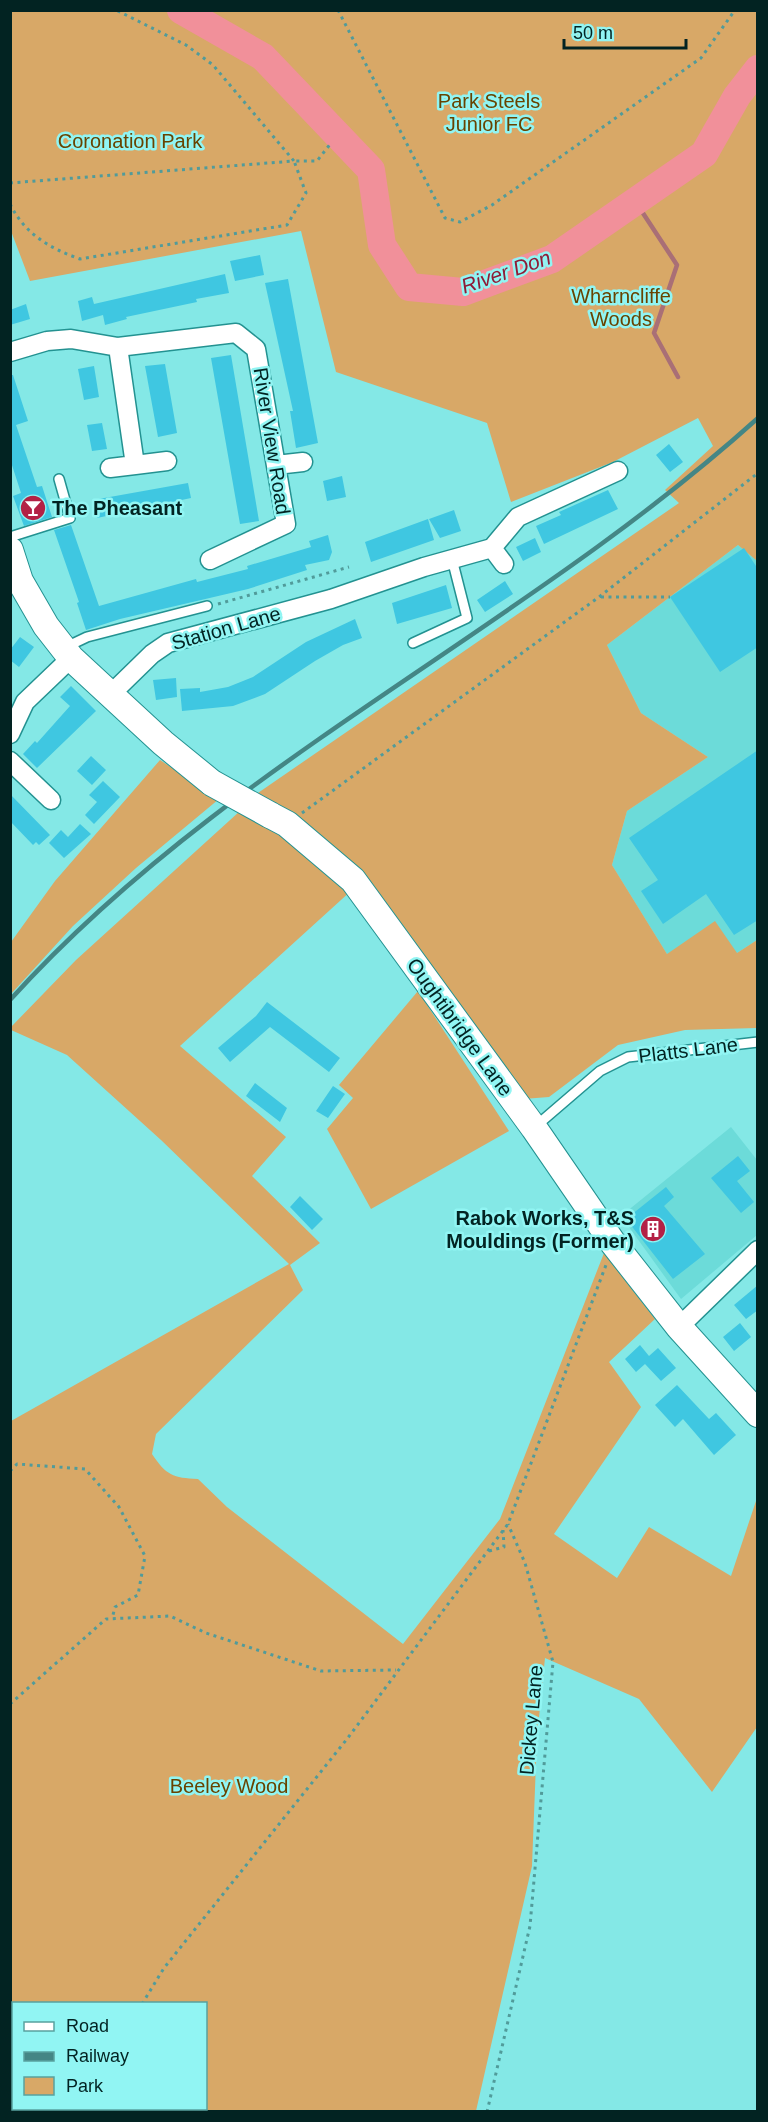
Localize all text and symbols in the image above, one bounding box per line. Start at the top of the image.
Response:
scale bar [564,12,686,50]
text: 50 m [573,23,613,43]
park label: Park Steels Junior FC [438,90,540,135]
park label: Coronation Park [58,130,203,152]
water label: River Don [458,245,554,298]
park label: Wharncliffe Woods [571,285,671,330]
street label: River View Road [250,366,294,516]
bar icon: The Pheasant [18,493,48,523]
place label: The Pheasant [52,497,182,519]
street label: Station Lane [169,602,283,654]
street label: Oughtibridge Lane [403,954,517,1100]
street label: Platts Lane [637,1033,739,1067]
place label: Rabok Works, T&S Mouldings (Former) [446,1207,634,1252]
building icon: Rabok Works, T&S Mouldings (Former) [638,1214,668,1244]
street label: Dickey Lane [515,1664,547,1776]
park label: Beeley Wood [170,1775,288,1797]
legend [12,2002,207,2110]
text: Road [66,2016,109,2036]
text: Railway [66,2046,129,2066]
text: Park [66,2076,104,2096]

